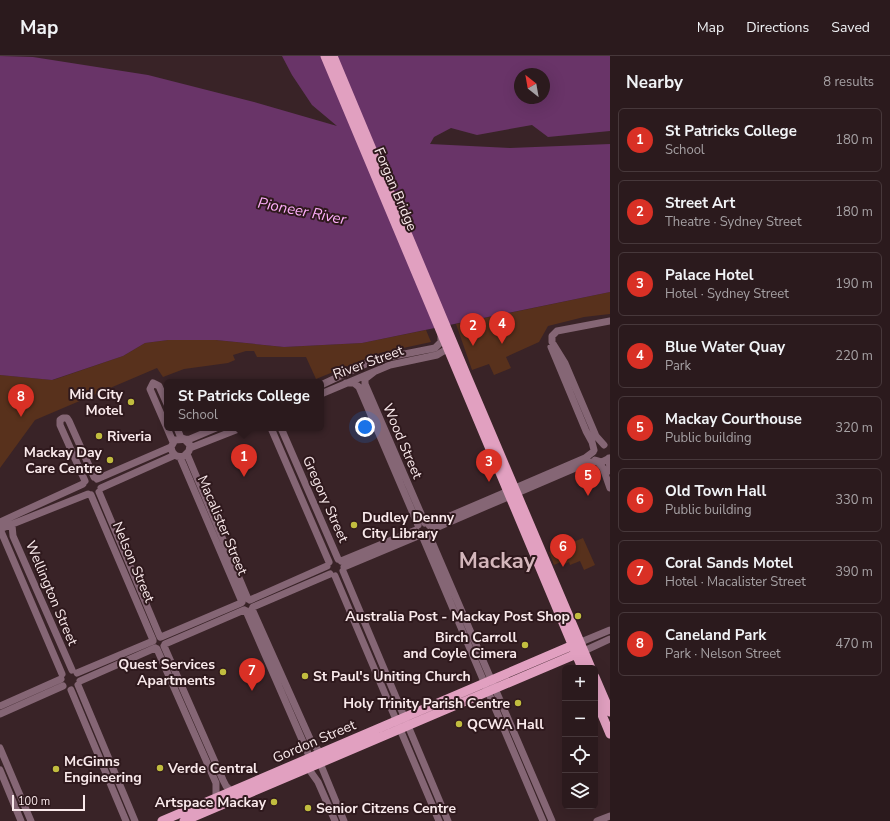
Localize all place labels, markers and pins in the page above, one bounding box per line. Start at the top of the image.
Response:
pin: 4 [489,311,515,344]
pin: 2 [460,313,486,346]
pin: 8 [8,384,34,417]
place label: Mid City Motel [69,385,124,420]
marker: Mid City Motel [126,397,136,407]
place label: Riveria [107,427,152,446]
marker: Riveria [94,431,104,441]
place label: Mackay Day Care Centre [24,443,103,478]
pin: 1 [231,444,257,477]
pin: 3 [476,449,502,482]
marker: Mackay Day Care Centre [105,455,115,465]
pin: 5 [575,463,601,496]
place label: Dudley Denny City Library [362,508,455,543]
marker: Dudley Denny City Library [349,520,359,530]
pin: 6 [550,534,576,567]
place label: Australia Post - Mackay Post Shop [345,607,570,626]
marker: Australia Post - Mackay Post Shop [573,611,583,621]
place label: Birch Carroll and Coyle Cimera [403,628,518,663]
marker: Birch Carroll and Coyle Cimera [520,640,530,650]
place label: Quest Services Apartments [118,655,215,690]
pin: 7 [239,658,265,691]
marker: Quest Services Apartments [218,667,228,677]
place label: St Paul's Uniting Church [313,667,471,686]
marker: St Paul's Uniting Church [300,671,310,681]
place label: Holy Trinity Parish Centre [343,694,510,713]
marker: Holy Trinity Parish Centre [513,698,523,708]
place label: QCWA Hall [467,715,544,734]
marker: QCWA Hall [454,719,464,729]
place label: McGinns Engineering [64,752,142,787]
place label: Verde Central [167,759,258,778]
marker: Verde Central [155,763,165,773]
marker: McGinns Engineering [51,764,61,774]
place label: Artspace Mackay [155,793,267,812]
marker: Artspace Mackay [269,797,279,807]
place label: Senior Citzens Centre [316,799,456,818]
marker: Senior Citzens Centre [303,803,313,813]

